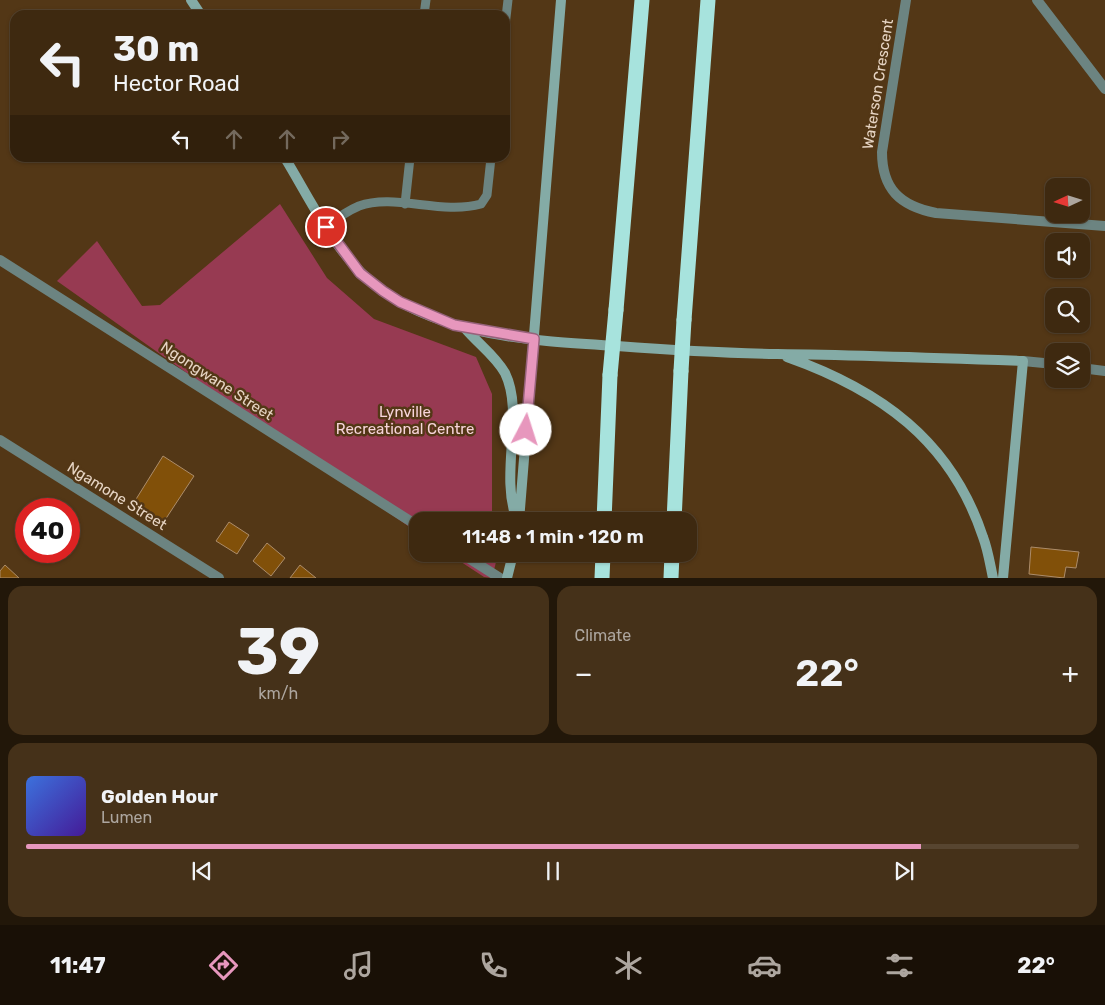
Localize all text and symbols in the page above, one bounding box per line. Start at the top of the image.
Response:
street label: Waterson Crescent [859,17,897,151]
text: 30 m [113,28,199,70]
icon: left [30,30,95,95]
text: Hector Road [113,70,240,97]
icon: left [167,125,195,153]
icon: ahead [220,125,248,153]
icon: ahead [273,125,301,153]
icon: right [326,125,354,153]
north arrow [1045,178,1090,222]
map controls [1045,178,1090,388]
pin [305,206,347,248]
icon: arrive [312,213,340,241]
button: sound [1045,233,1090,278]
button: search [1045,288,1090,333]
street label: Ngongwane Street [157,338,277,424]
button: layers [1045,343,1090,388]
park label: Lynville Recreational Centre [336,403,474,438]
position arrow [499,403,551,455]
street label: Ngamone Street [64,458,170,534]
speed limit sign: 40 [15,498,80,563]
text: 11:48 · 1 min · 120 m [462,525,644,548]
text: 39 [236,613,321,690]
text: Climate [575,626,631,645]
text: 22° [795,650,859,696]
text: − [575,657,593,690]
text: + [1062,657,1079,690]
text: km/h [258,684,298,703]
text: Golden Hour [101,785,218,808]
text: Lumen [101,808,152,827]
icon: previous [188,857,216,885]
icon: pause [539,857,567,885]
icon: next [890,857,918,885]
icon: directions [206,948,241,983]
icon: music [341,948,376,983]
icon: phone [476,948,511,983]
icon: climate [611,948,646,983]
icon: car [747,948,782,983]
icon: filters [882,948,917,983]
text: 11:47 [50,952,106,979]
text: 22° [1017,952,1055,979]

